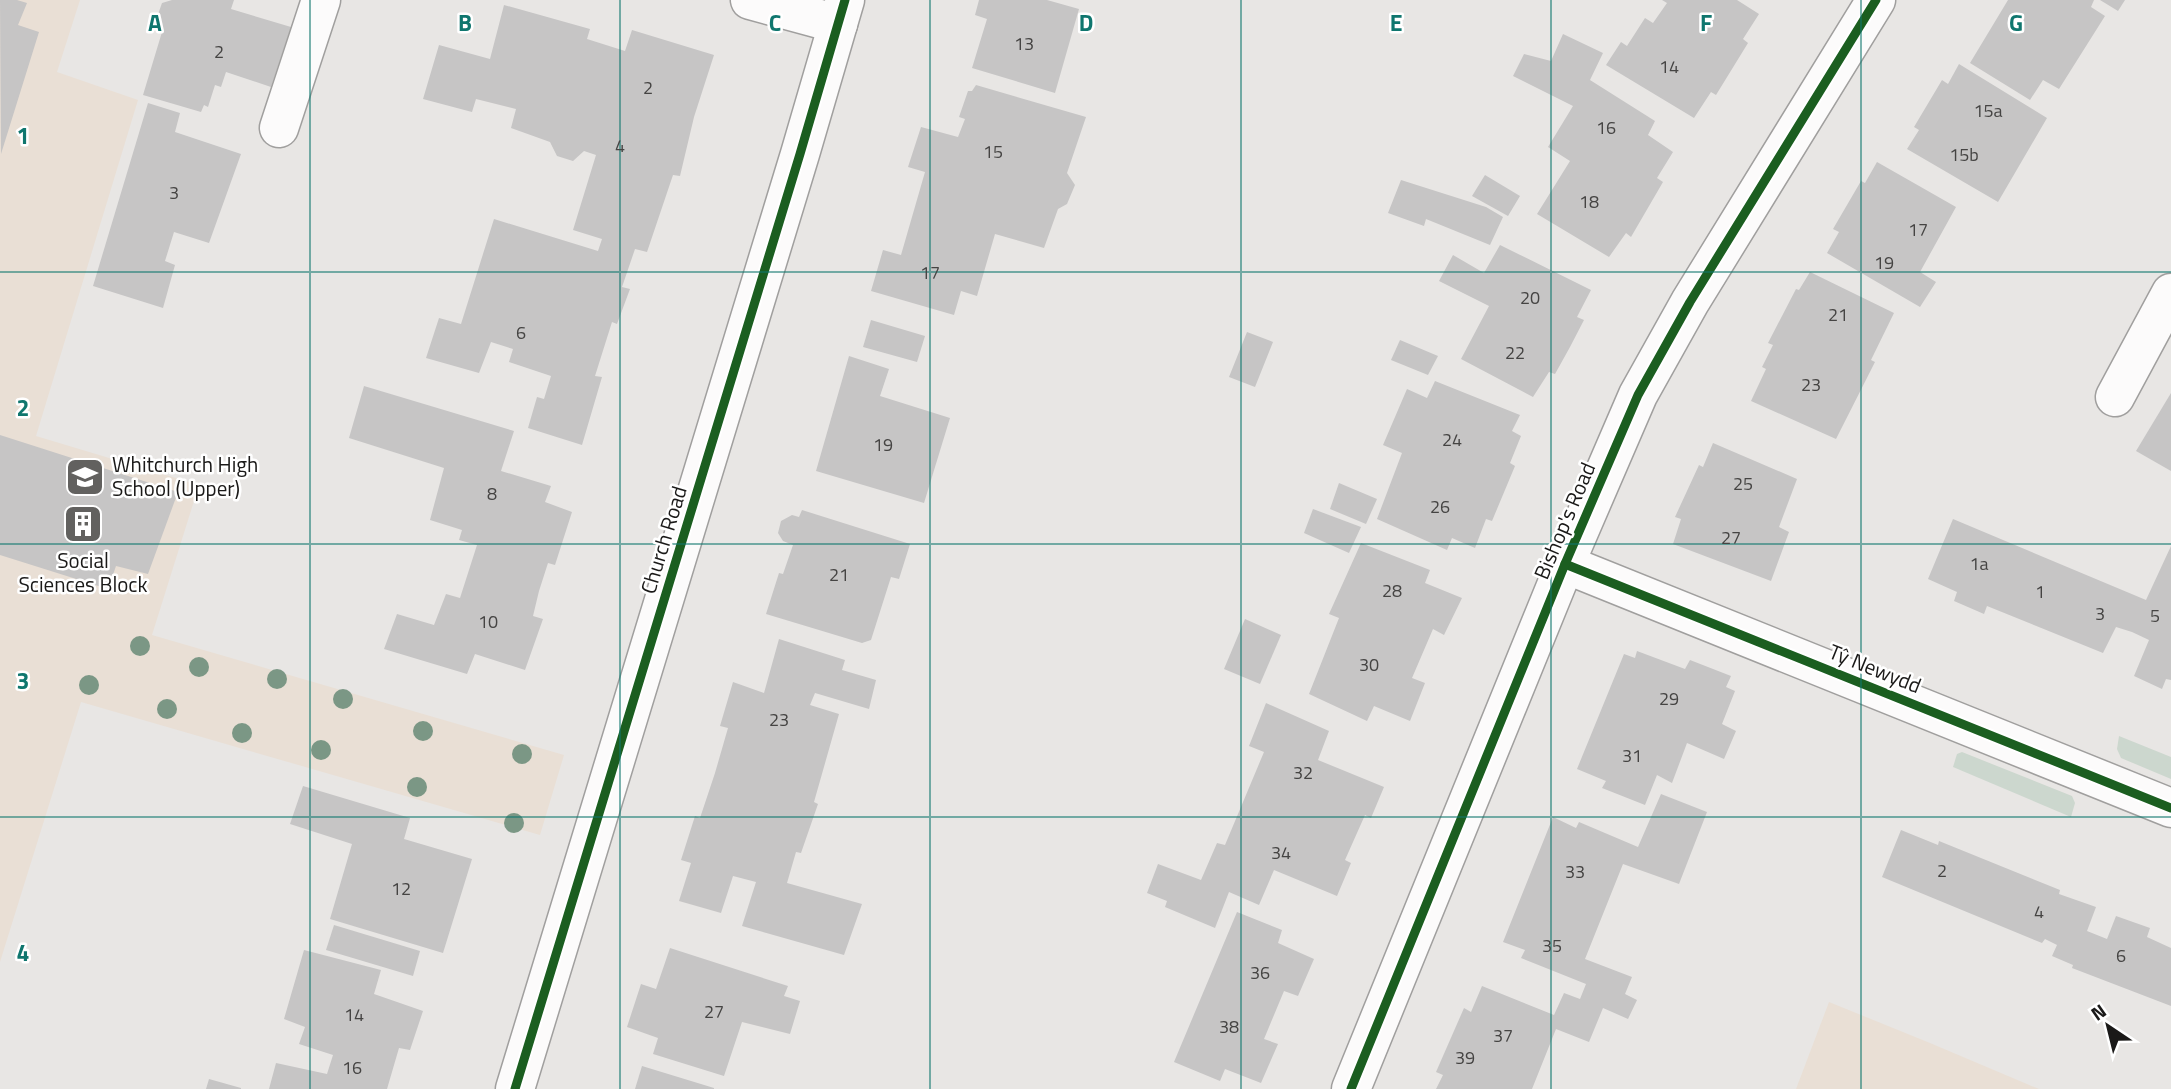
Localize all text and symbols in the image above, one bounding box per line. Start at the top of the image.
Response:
text: A [148,5,162,40]
text: B [458,5,472,40]
text: C [769,5,781,40]
text: D [1079,5,1093,40]
text: E [1390,5,1402,40]
text: F [1700,5,1712,40]
text: G [2009,5,2023,40]
house number: 13 [1014,30,1034,57]
house number: 2 [214,38,224,65]
house number: 14 [1659,53,1679,80]
house number: 2 [643,74,653,101]
house number: 15a [1973,97,2003,124]
house number: 16 [1596,114,1616,141]
text: 1 [17,118,29,153]
house number: 4 [615,132,625,159]
house number: 15 [983,138,1003,165]
house number: 15b [1949,141,1979,168]
house number: 3 [169,179,179,206]
house number: 18 [1579,188,1599,215]
house number: 17 [1908,216,1928,243]
house number: 19 [1874,249,1894,276]
house number: 17 [920,259,940,286]
house number: 20 [1520,284,1540,311]
house number: 21 [1828,301,1848,328]
house number: 6 [516,319,526,346]
house number: 22 [1505,339,1525,366]
house number: 23 [1801,371,1821,398]
text: 2 [17,390,29,425]
house number: 24 [1442,426,1462,453]
house number: 19 [873,431,893,458]
place label: Whitchurch High School (Upper) [112,448,258,504]
school or university icon: Whitchurch High School (Upper) [64,456,106,498]
street label: Bishop's Road [1525,457,1603,584]
house number: 25 [1733,470,1753,497]
house number: 8 [487,480,497,507]
street label: Church Road [631,482,695,598]
house number: 26 [1430,493,1450,520]
building icon: Social Sciences Block [62,503,104,545]
house number: 27 [1721,524,1741,551]
place label: Social Sciences Block [18,544,148,600]
house number: 1a [1969,550,1989,577]
house number: 21 [829,561,849,588]
house number: 28 [1382,577,1402,604]
house number: 1 [2035,578,2045,605]
house number: 3 [2095,600,2105,627]
house number: 5 [2150,602,2160,629]
house number: 10 [478,608,498,635]
street label: Tŷ Newydd [1824,635,1926,701]
house number: 30 [1359,651,1379,678]
text: 3 [17,663,29,698]
house number: 29 [1659,685,1679,712]
house number: 23 [769,706,789,733]
house number: 31 [1622,742,1642,769]
house number: 32 [1293,759,1313,786]
house number: 34 [1271,839,1291,866]
house number: 2 [1937,857,1947,884]
house number: 33 [1565,858,1585,885]
house number: 12 [391,875,411,902]
house number: 4 [2034,898,2044,925]
house number: 35 [1542,932,1562,959]
text: 4 [17,935,29,970]
house number: 6 [2116,942,2126,969]
house number: 36 [1250,959,1270,986]
north arrow [2073,991,2143,1061]
text: N [2084,996,2112,1027]
house number: 27 [704,998,724,1025]
house number: 14 [344,1001,364,1028]
house number: 38 [1219,1013,1239,1040]
house number: 37 [1493,1022,1513,1049]
house number: 39 [1455,1044,1475,1071]
house number: 16 [342,1054,362,1081]

